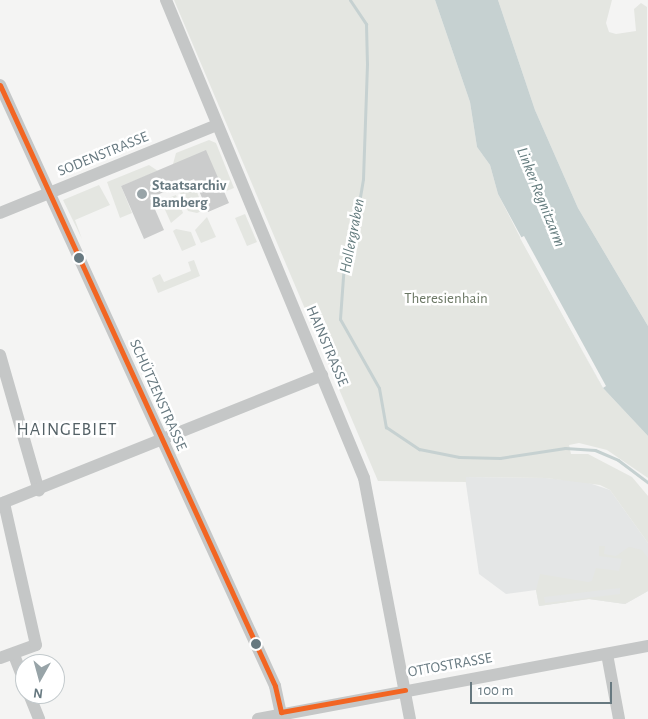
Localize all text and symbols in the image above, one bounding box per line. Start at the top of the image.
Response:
street label: SODENSTRASSE [55,128,151,180]
water label: Linker Regnitzarm [512,144,570,250]
place label: Staatsarchiv Bamberg [152,176,226,211]
marker: Staatsarchiv Bamberg [136,188,148,200]
water label: Hollergraben [335,197,369,275]
unlabelled marker [74,253,84,263]
park label: Theresienhain [404,290,488,308]
street label: HAINSTRASSE [302,303,352,389]
street label: SCHÜTZENSTRASSE [125,337,191,453]
district label: HAINGEBIET [15,419,119,441]
unlabelled marker [251,639,261,649]
street label: OTTOSTRASSE [407,649,493,681]
north arrow [15,654,65,704]
scale bar [473,672,616,704]
text: 100 m [478,683,513,698]
text: N [33,685,44,700]

